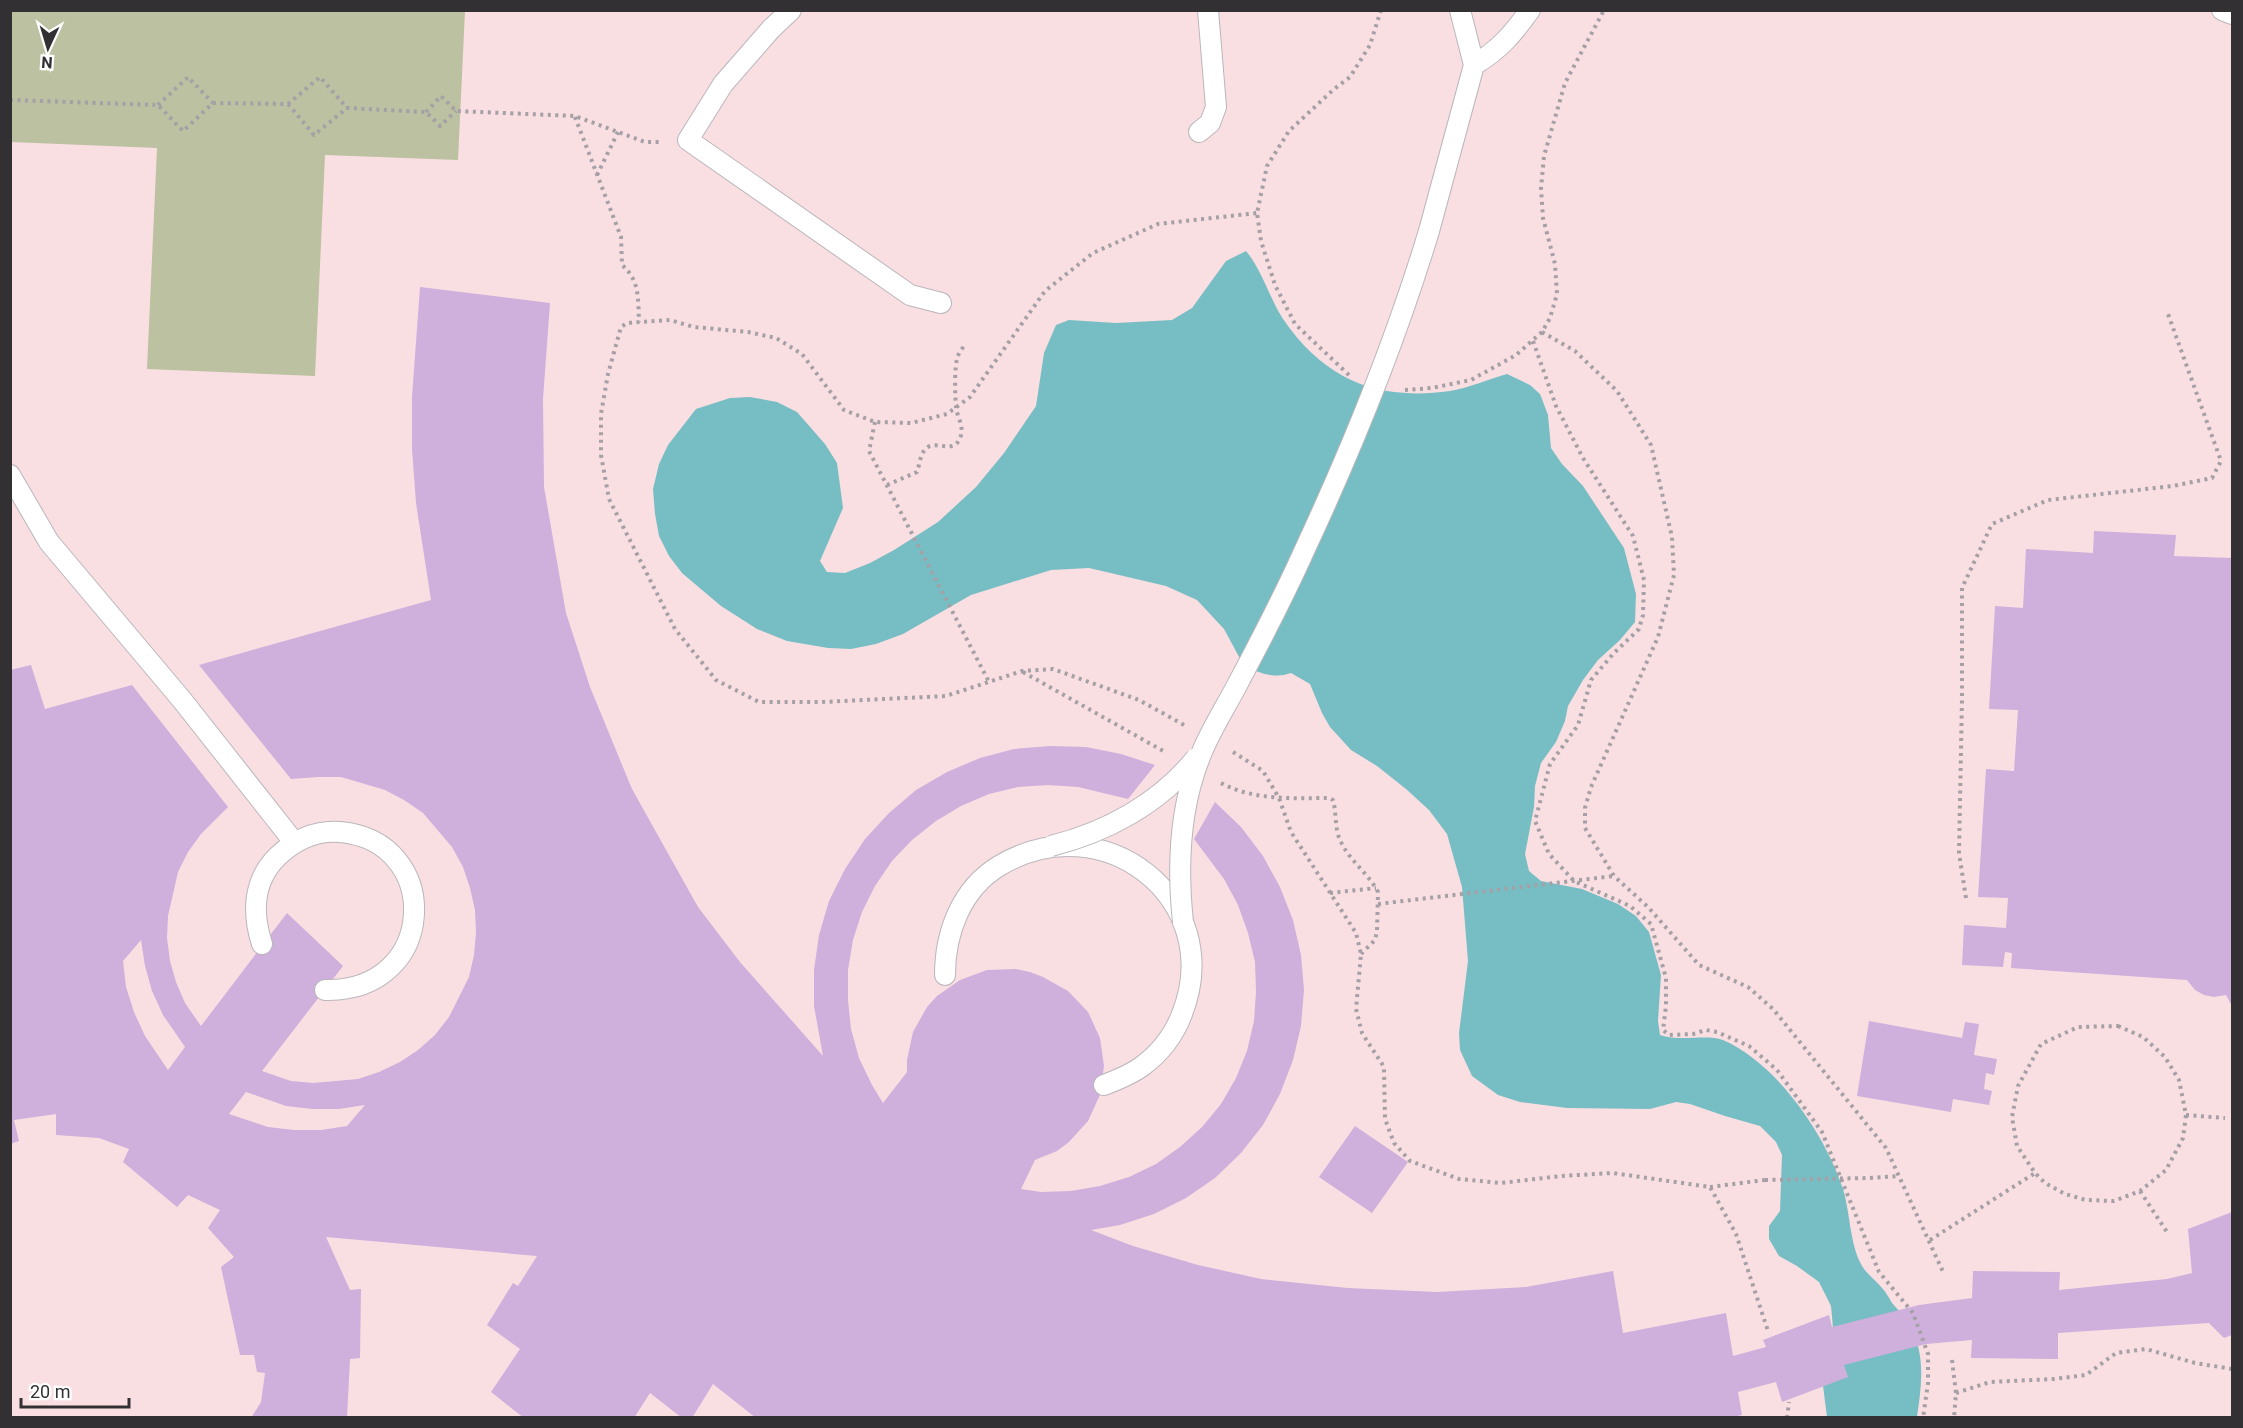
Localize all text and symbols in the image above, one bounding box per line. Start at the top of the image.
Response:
north arrow [18,18,78,78]
text: N [41,53,53,72]
scale bar [21,1371,129,1409]
text: 20 m [30,1381,70,1402]

